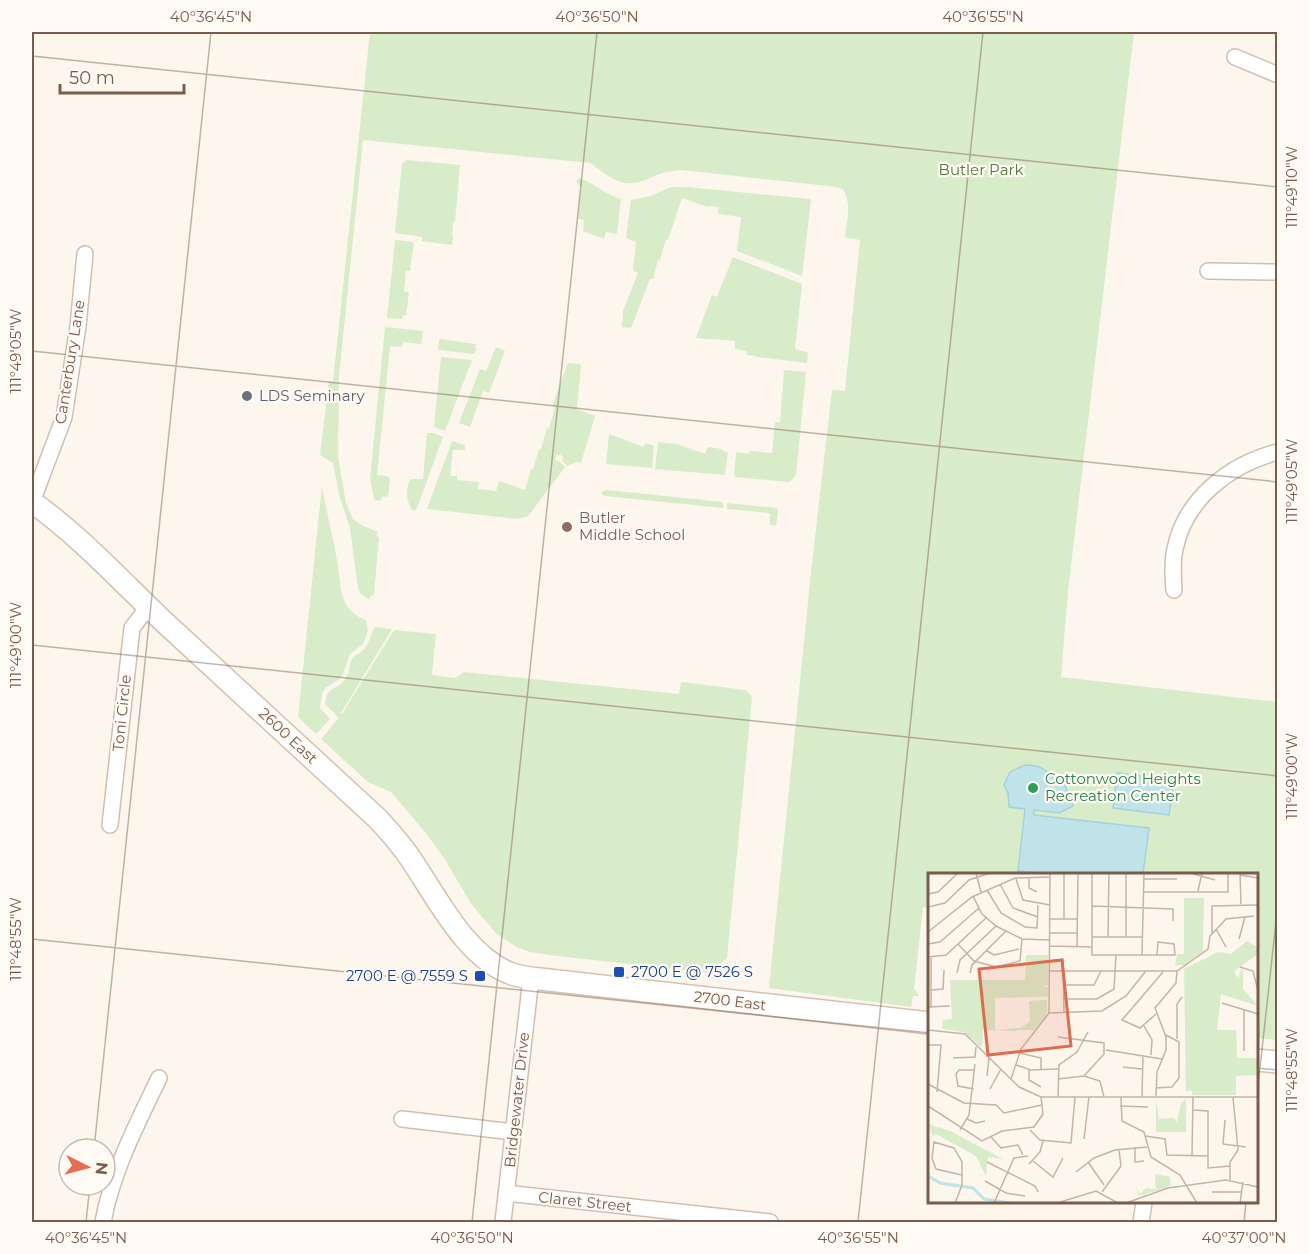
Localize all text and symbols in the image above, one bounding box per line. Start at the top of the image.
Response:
text: 40°36'45"N [170,7,252,26]
text: 40°36'50"N [555,7,639,26]
text: 40°36'55"N [942,7,1024,26]
scale bar [60,57,184,95]
text: 50 m [69,67,115,89]
text: 111°49'10"W [1282,145,1301,228]
park label: Butler Park [939,160,1023,179]
street label: Canterbury Lane [50,299,89,425]
text: 111°49'05"W [6,308,25,393]
place label: LDS Seminary [259,386,366,405]
marker: LDS Seminary [240,389,254,403]
text: 111°49'05"W [1282,438,1301,523]
place label: Butler Middle School [579,508,685,544]
marker: Butler Middle School [560,520,574,534]
text: 111°49'00"W [6,601,25,688]
street label: Toni Circle [108,674,135,752]
street label: 2600 East [255,704,322,768]
text: 111°49'00"W [1282,732,1301,819]
place label: Cottonwood Heights Recreation Center [1045,769,1201,805]
marker: Cottonwood Heights Recreation Center [1026,781,1040,795]
inset map [928,873,1258,1203]
text: 111°48'55"W [6,897,25,981]
place label: 2700 E @ 7526 S [631,962,753,981]
marker: 2700 E @ 7526 S [612,965,626,979]
place label: 2700 E @ 7559 S [346,966,468,985]
marker: 2700 E @ 7559 S [473,969,487,983]
street label: 2700 East [693,987,767,1014]
text: 111°48'55"W [1282,1028,1301,1112]
street label: Bridgewater Drive [500,1031,533,1169]
north arrow [57,1137,117,1197]
text: N [91,1161,112,1176]
street label: Claret Street [537,1187,633,1216]
text: 40°36'45"N [45,1228,127,1247]
text: 40°36'50"N [430,1228,514,1247]
text: 40°36'55"N [817,1228,899,1247]
text: 40°37'00"N [1202,1228,1286,1247]

